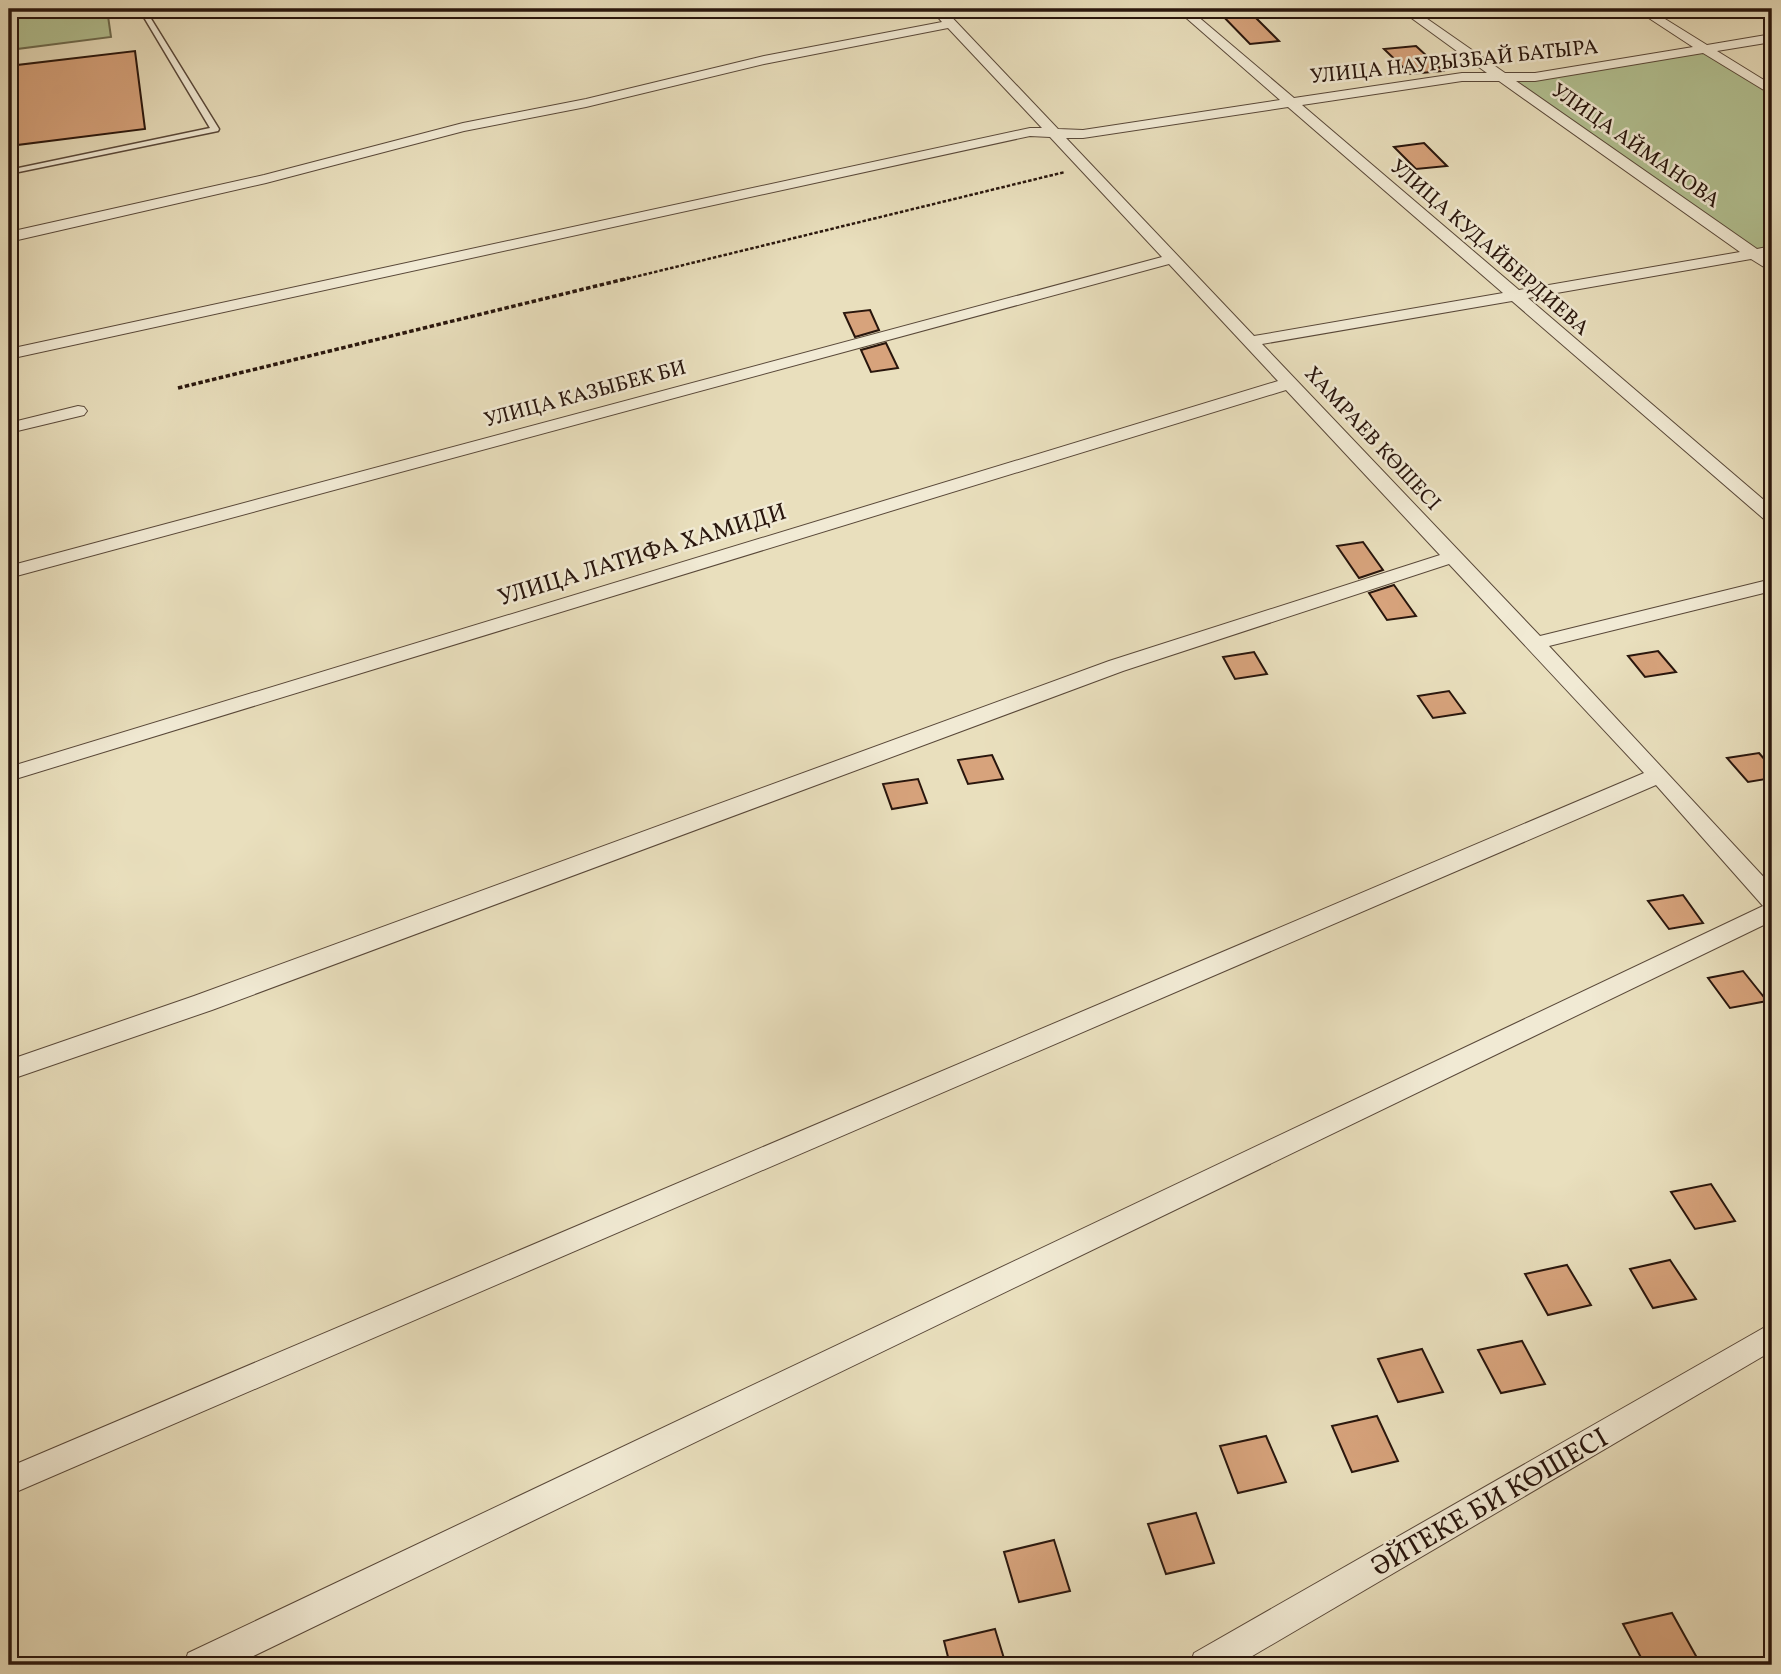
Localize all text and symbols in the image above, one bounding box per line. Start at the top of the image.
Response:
street label: УЛИЦА НАУРЫЗБАЙ БАТЫРА [1309,33,1600,92]
street label: УЛИЦА АЙМАНОВА [1545,77,1726,216]
street label: УЛИЦА КУДАЙБЕРДИЕВА [1383,153,1595,343]
street label: УЛИЦА КАЗЫБЕК БИ [481,354,690,435]
street label: ХАМРАЕВ КӨШЕСІ [1297,360,1447,518]
street label: УЛИЦА ЛАТИФА ХАМИДИ [494,496,791,616]
street label: ӘЙТЕКЕ БИ КӨШЕСІ [1365,1419,1616,1587]

